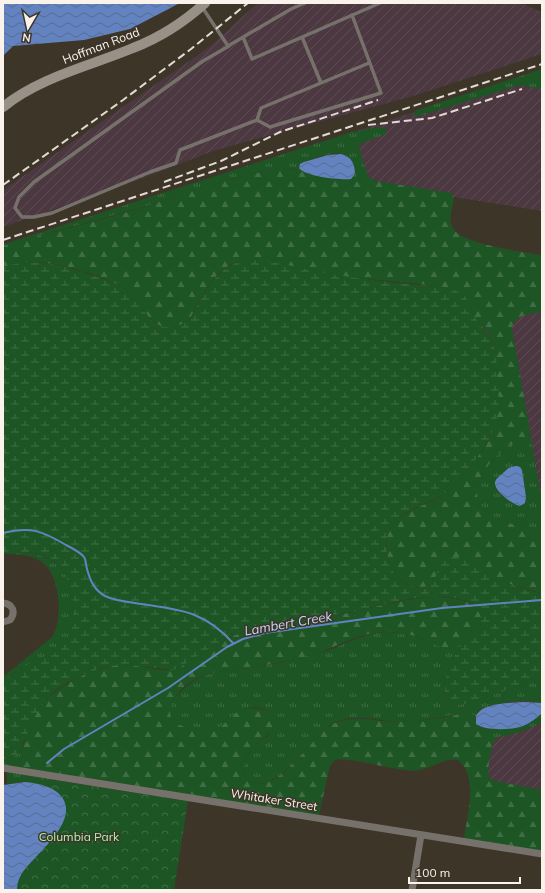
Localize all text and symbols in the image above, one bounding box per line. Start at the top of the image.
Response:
north arrow [8,8,48,48]
street label: Hoffman Road [60,24,141,67]
text: N [21,30,32,45]
water label: Lambert Creek [243,607,333,639]
street label: Whitaker Street [230,785,319,814]
park label: Columbia Park [39,829,120,844]
scale bar [409,859,520,885]
text: 100 m [415,865,450,880]

